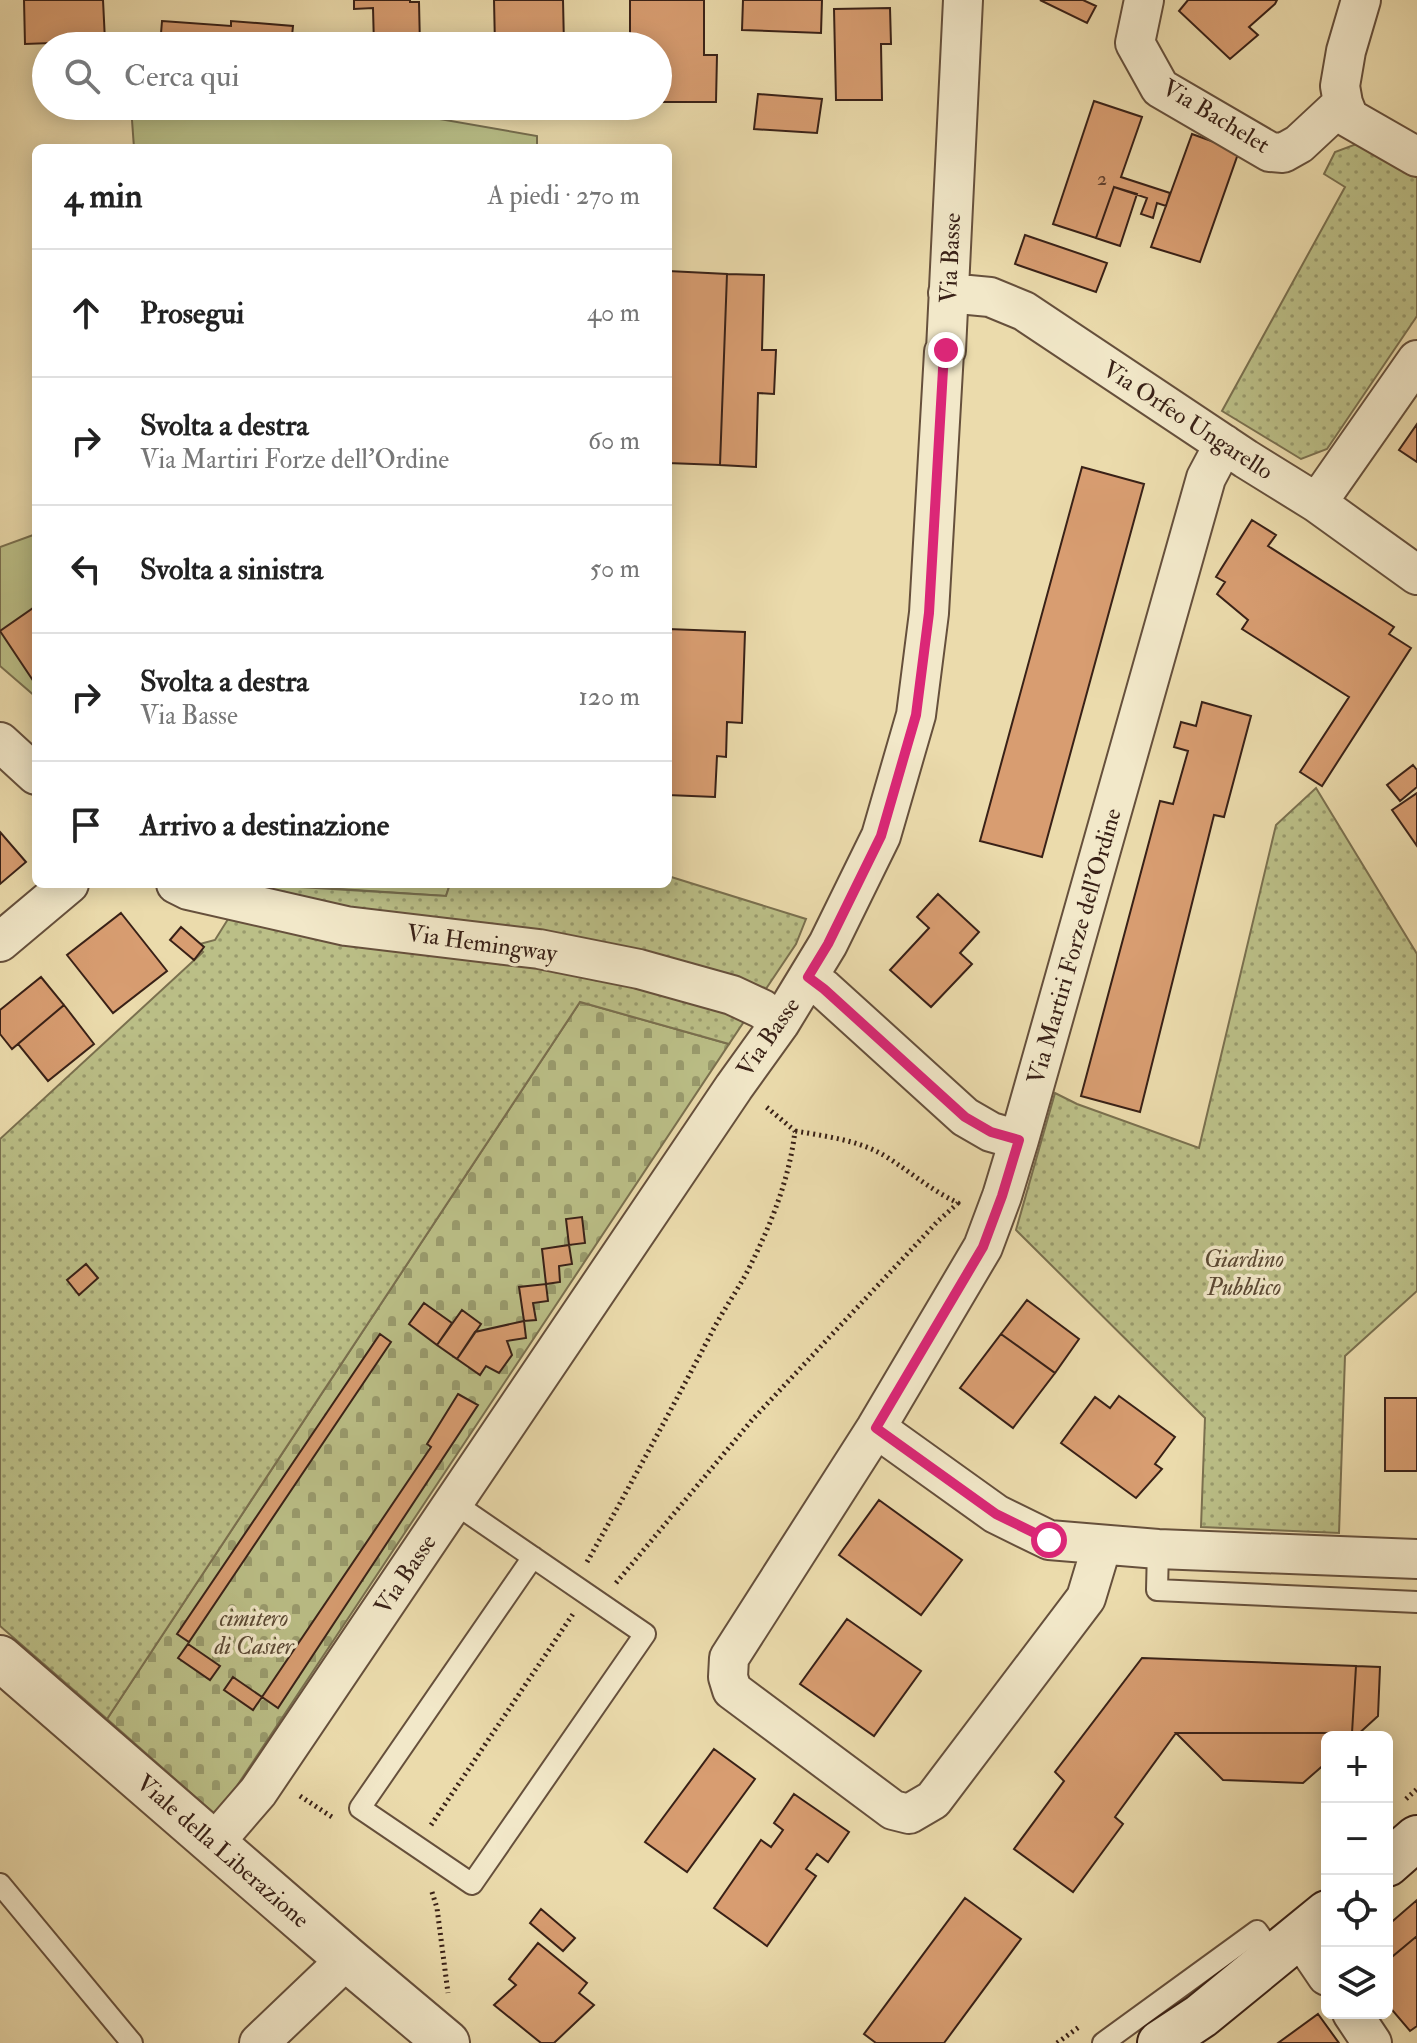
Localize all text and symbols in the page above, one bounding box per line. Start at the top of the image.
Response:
search box [32,32,672,120]
icon: search [60,54,104,98]
text: Cerca qui [124,58,240,95]
street label: Via Bachelet [1156,72,1275,161]
house number: 2 [1097,166,1107,191]
text: 4 min [64,175,142,218]
text: A piedi · 270 m [488,180,640,212]
street label: Via Basse [933,212,968,304]
icon: ahead [64,291,108,335]
text: Prosegui [140,295,244,332]
text: 40 m [587,297,640,329]
route end [928,332,964,368]
street label: Via Orfeo Ungarello [1097,354,1279,487]
text: Svolta a destra [140,407,309,444]
icon: right [64,419,108,463]
text: 60 m [588,425,640,457]
text: Via Martiri Forze dell'Ordine [140,444,449,476]
icon: left [64,547,108,591]
text: Svolta a sinistra [140,551,323,588]
text: 50 m [590,553,640,585]
text: Svolta a destra [140,663,309,700]
icon: right [64,675,108,719]
text: 120 m [579,681,640,713]
text: Via Basse [140,700,238,732]
icon: arrive [64,803,108,847]
street label: Via Martiri Forze dell'Ordine [1020,805,1129,1088]
text: Arrivo a destinazione [140,807,389,844]
street label: Via Hemingway [405,918,560,969]
street label: Via Basse [730,991,807,1083]
park label: Giardino Pubblico [1204,1244,1284,1303]
route start [1031,1522,1067,1558]
street label: Via Basse [367,1528,444,1620]
park label: cimitero di Casier [213,1603,295,1662]
map controls [1321,1731,1393,2019]
button: + [1321,1731,1393,1803]
street label: Viale della Liberazione [130,1768,316,1935]
button: − [1321,1803,1393,1875]
button: locate [1321,1875,1393,1947]
button: layers [1321,1947,1393,2019]

